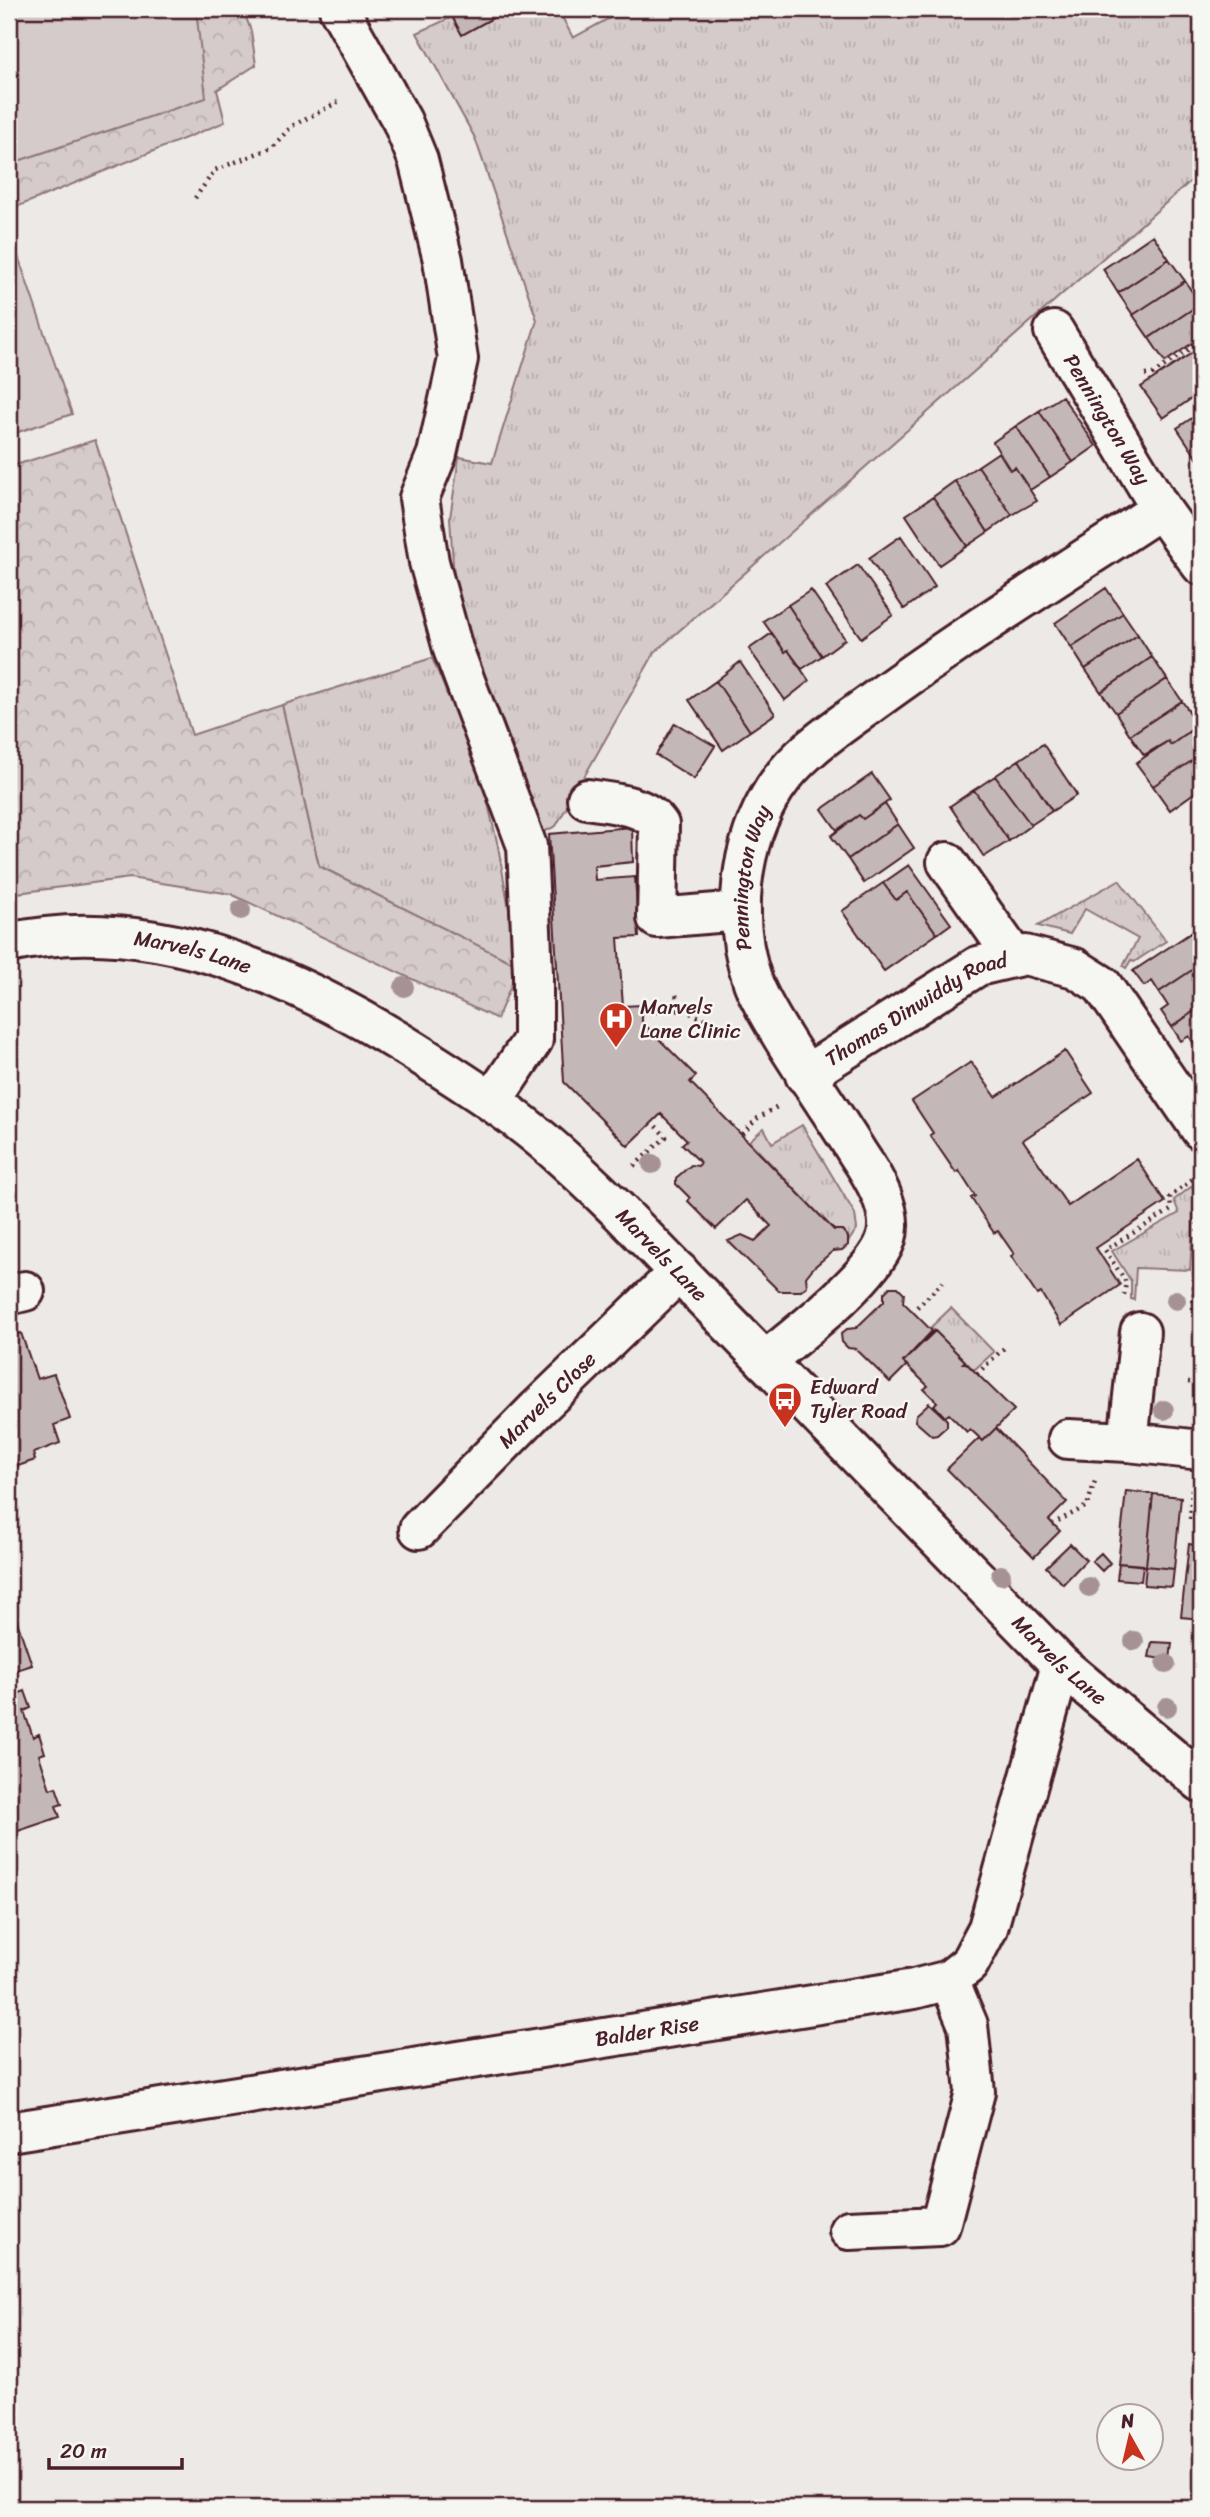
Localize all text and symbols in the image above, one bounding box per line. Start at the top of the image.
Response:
street label: Pennington Way [1053,346,1162,493]
street label: Pennington Way [722,798,782,954]
street label: Marvels Lane [131,919,257,985]
street label: Thomas Dinwiddy Road [817,940,1013,1077]
place label: Marvels Lane Clinic [640,988,741,1050]
hospital icon: Marvels Lane Clinic [597,1000,635,1049]
street label: Marvels Lane [606,1198,717,1311]
street label: Marvels Close [489,1342,606,1458]
place label: Edward Tyler Road [810,1368,908,1430]
bus stop icon: Edward Tyler Road [766,1380,804,1429]
street label: Marvels Lane [1002,1605,1116,1715]
street label: Balder Rise [592,2004,702,2058]
north arrow [1094,2402,1164,2472]
text: N [1118,2403,1137,2438]
scale bar [49,2426,182,2470]
text: 20 m [60,2432,107,2470]

